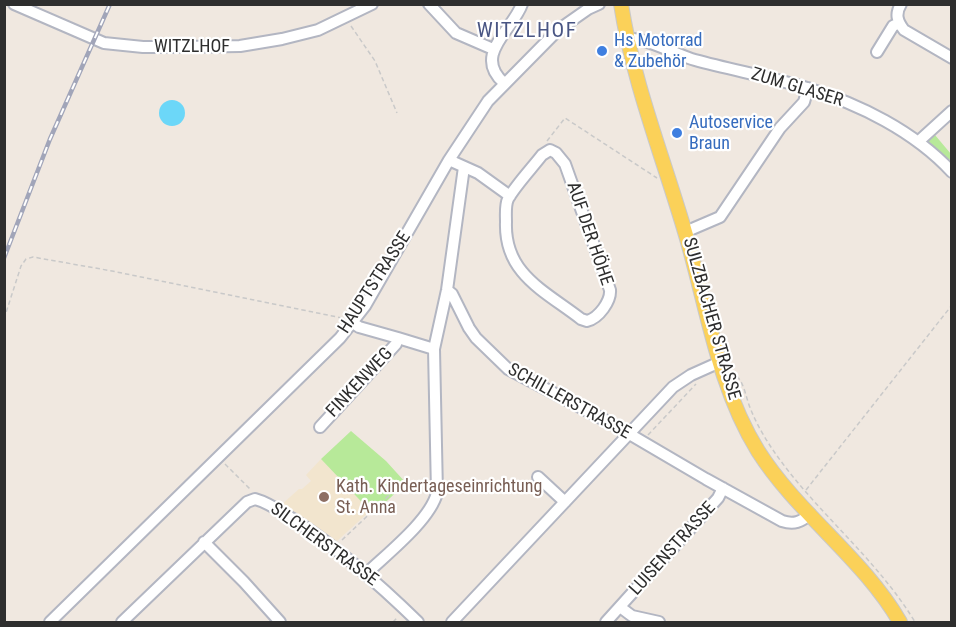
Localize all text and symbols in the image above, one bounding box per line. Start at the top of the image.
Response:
district label: WITZLHOF [477,19,577,45]
place label: Hs Motorrad & Zubehör [614,30,702,72]
street label: WITZLHOF [154,36,230,58]
marker: Hs Motorrad & Zubehör [595,44,609,58]
street label: ZUM GLASER [749,64,845,112]
place label: Autoservice Braun [689,112,773,154]
marker: Autoservice Braun [670,126,684,140]
street label: AUF DER HÖHE [561,179,617,289]
street label: HAUPTSTRASSE [334,228,416,338]
street label: SULZBACHER STRASSE [677,235,745,403]
street label: FINKENWEG [322,344,398,422]
street label: SCHILLERSTRASSE [504,359,634,445]
place label: Kath. Kindertageseinrichtung St. Anna [336,476,542,518]
marker: Kath. Kindertageseinrichtung St. Anna [317,490,331,504]
street label: LUISENSTRASSE [625,498,721,600]
street label: SILCHERSTRASSE [266,499,382,591]

